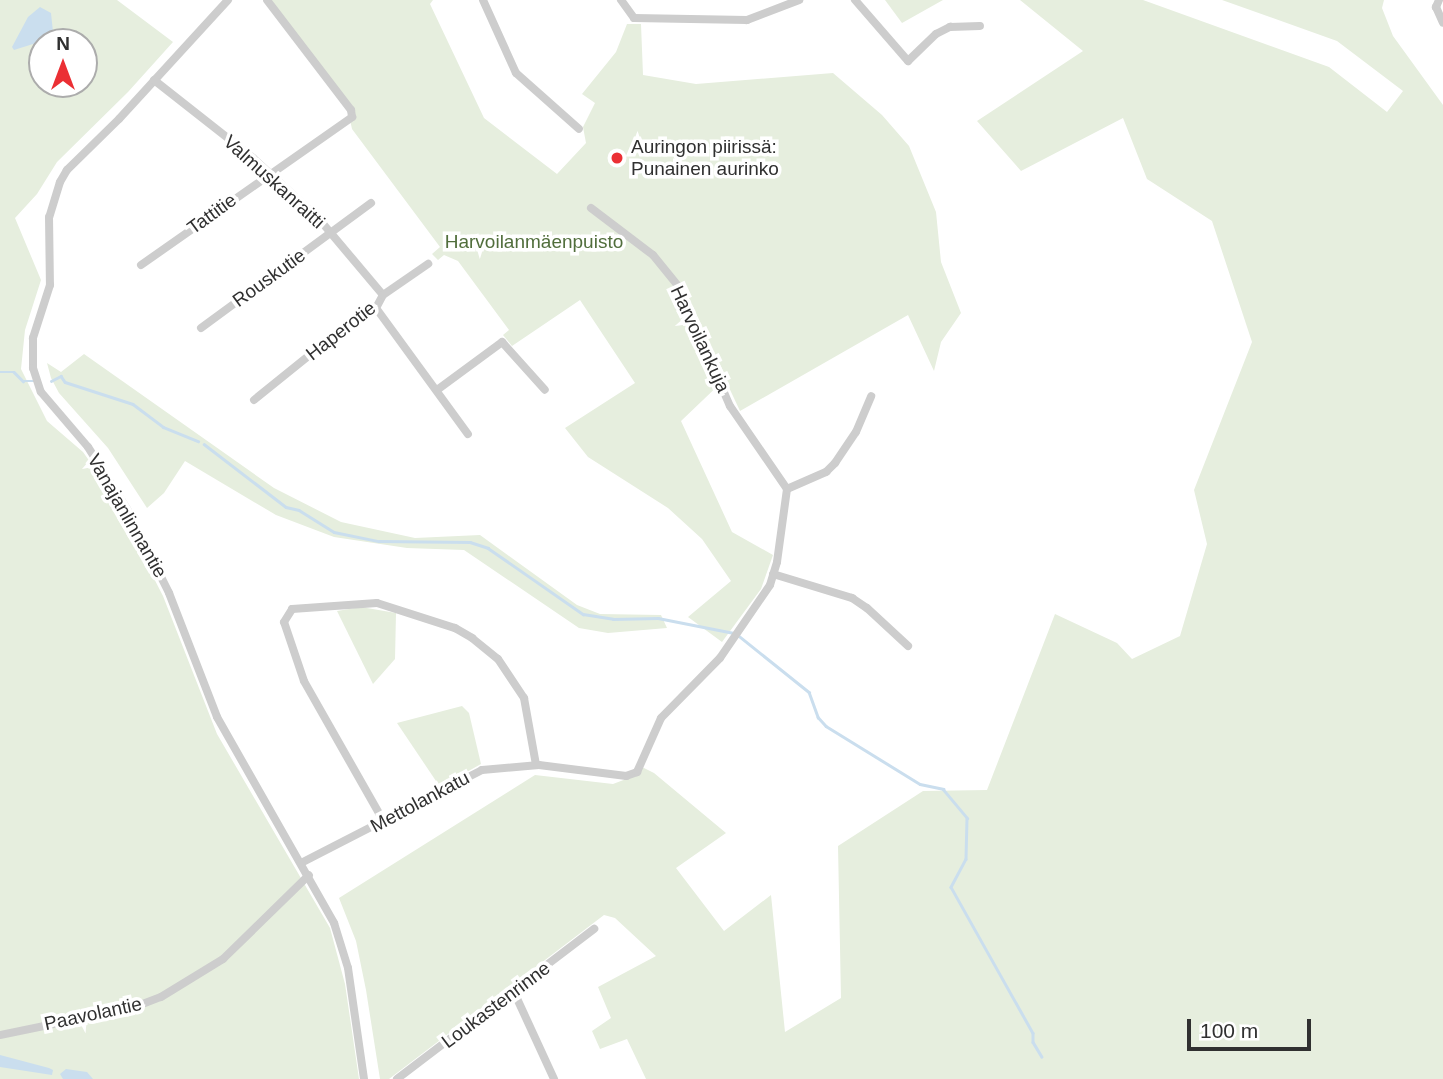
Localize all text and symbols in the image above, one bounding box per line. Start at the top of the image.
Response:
north arrow [28,28,98,98]
text: N [56,33,70,54]
street label: Valmuskanraitti [219,131,329,233]
place label: Auringon piirissä: Punainen aurinko [631,136,779,180]
marker: Auringon piirissä: Punainen aurinko [609,150,625,166]
street label: Tattitie [183,189,241,239]
park label: Harvoilanmäenpuisto [445,231,623,253]
street label: Rouskutie [228,244,310,312]
street label: Harvoilankuja [665,282,735,396]
street label: Haperotie [302,297,380,365]
street label: Vanajanlinnantie [82,450,172,582]
street label: Mettolankatu [367,766,473,838]
street label: Loukastenrinne [437,957,555,1053]
street label: Paavolantie [42,993,144,1035]
scale bar [1191,1006,1315,1050]
text: 100 m [1200,1019,1258,1042]

